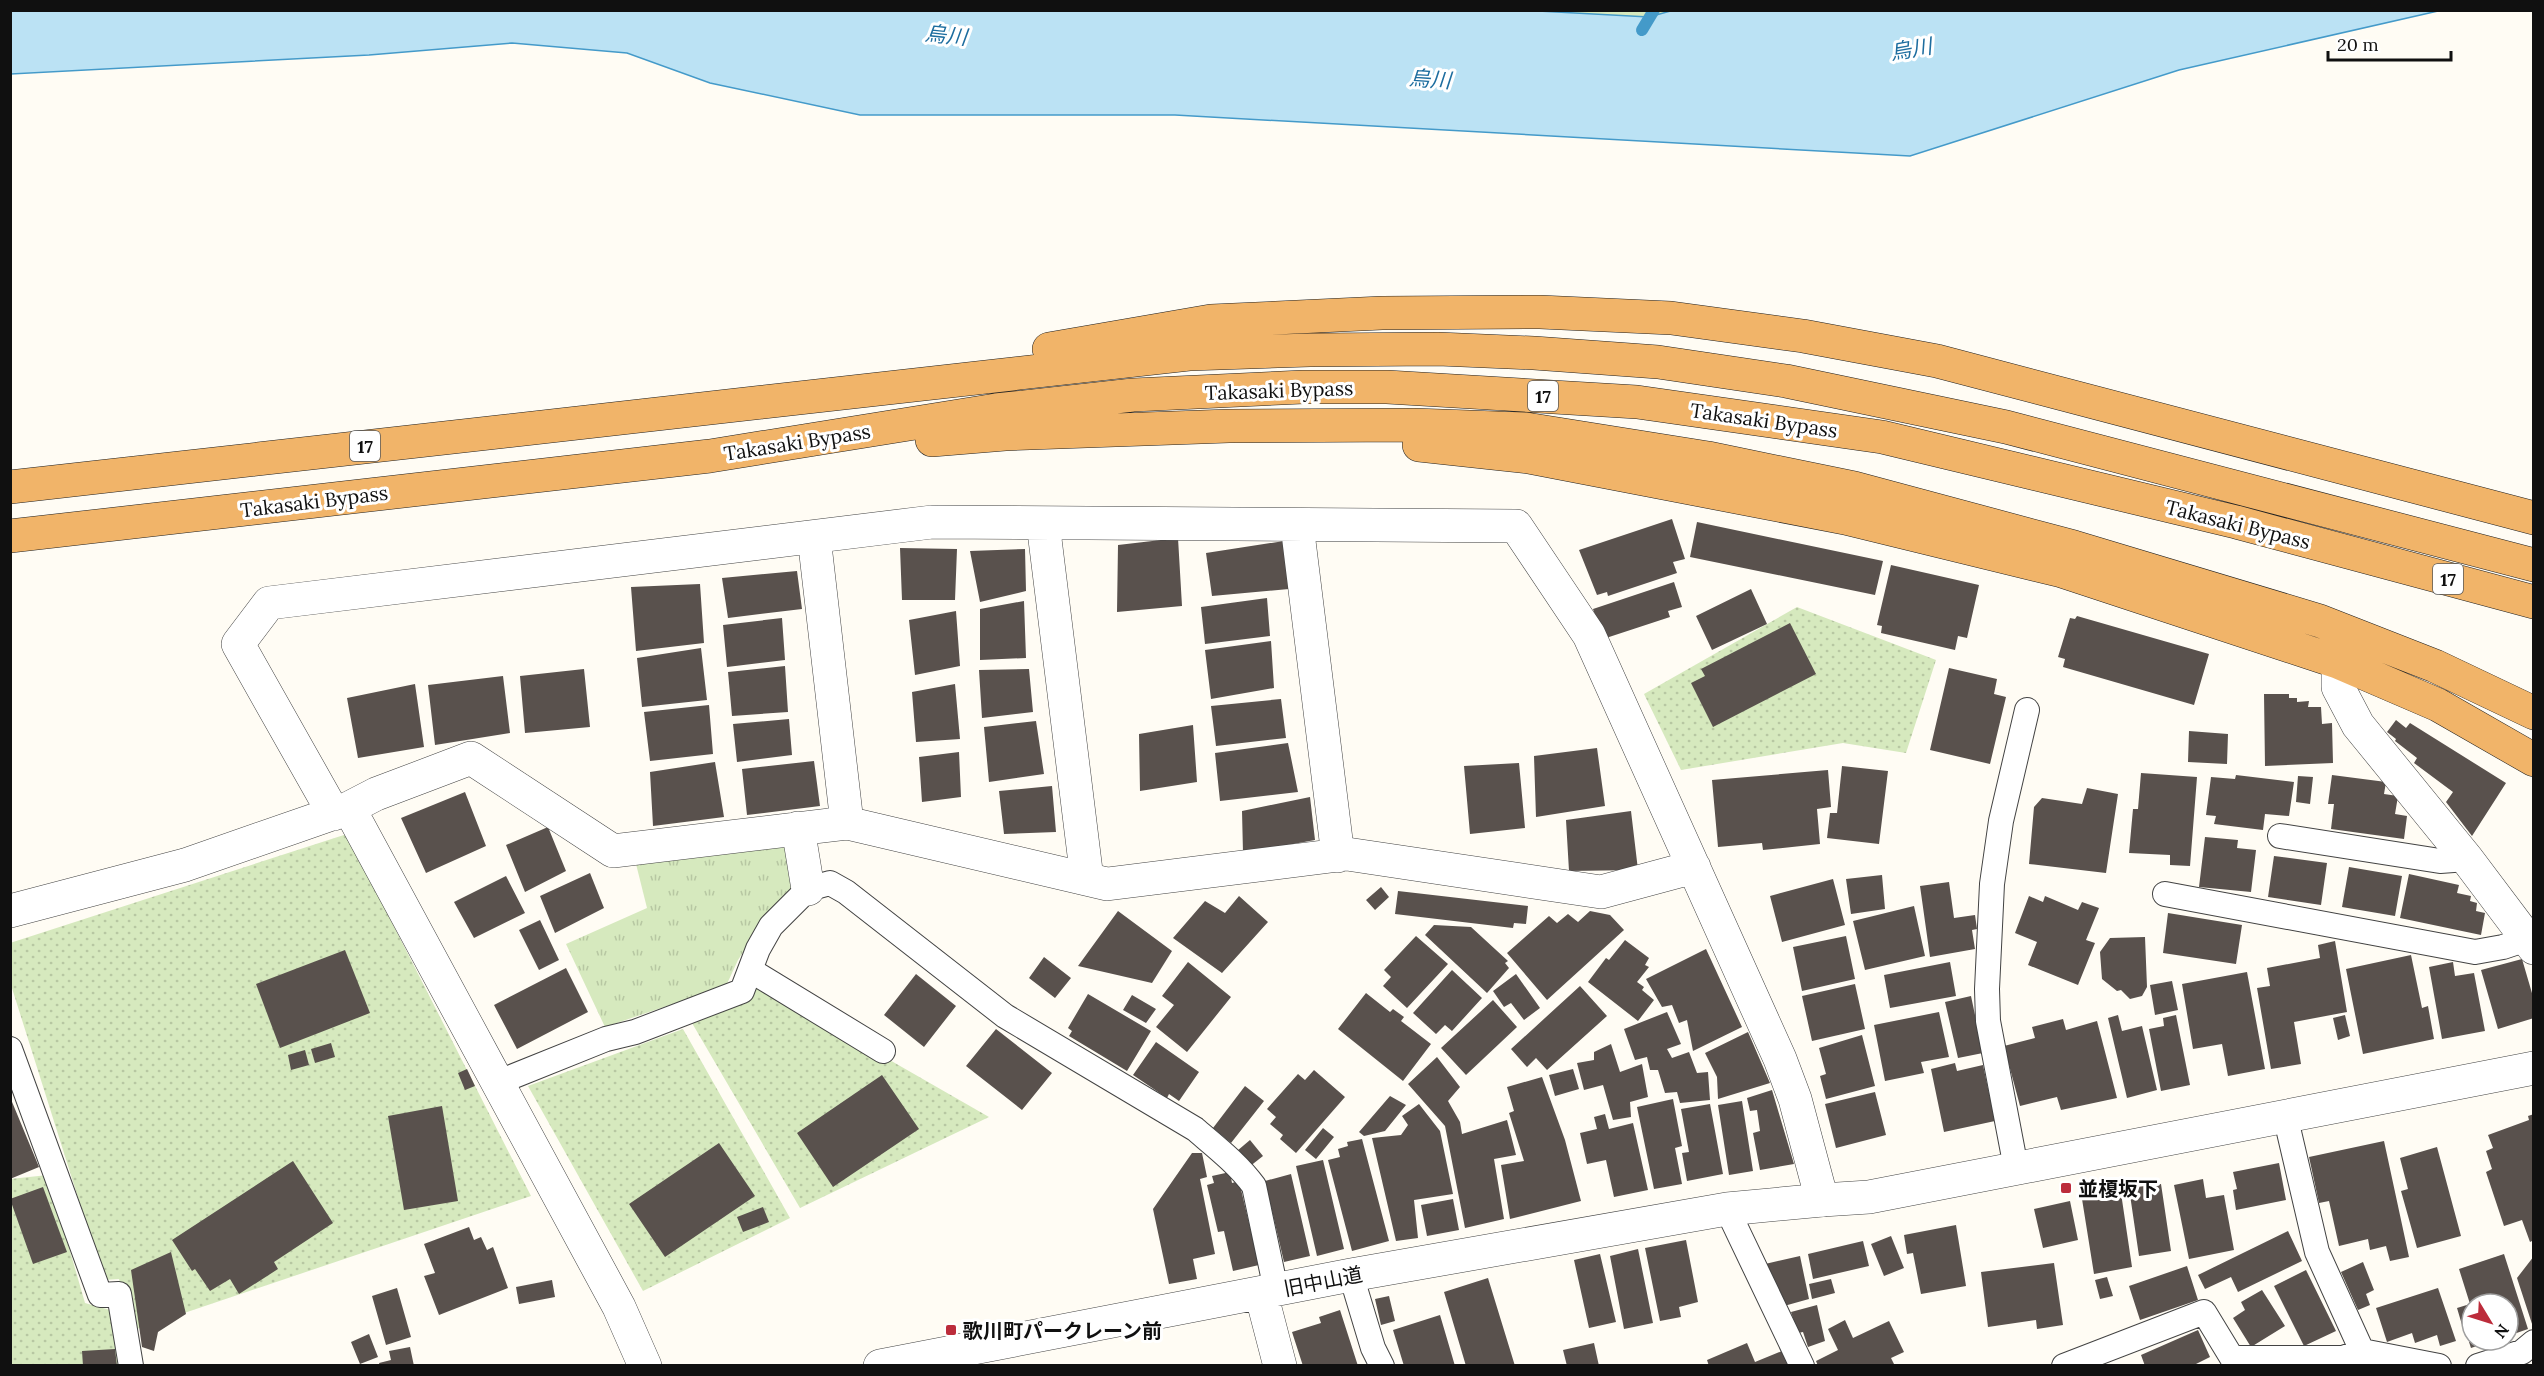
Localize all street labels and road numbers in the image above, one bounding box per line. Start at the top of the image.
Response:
street label: Takasaki Bypass [1204,375,1354,405]
road number: 17 [1528,381,1558,411]
street label: Takasaki Bypass [1689,397,1839,443]
street label: Takasaki Bypass [722,418,872,466]
road number: 17 [350,431,380,461]
street label: Takasaki Bypass [239,480,389,522]
street label: Takasaki Bypass [2163,494,2313,554]
road number: 17 [2433,564,2463,594]
street label: 旧中山道 [1281,1261,1365,1301]

